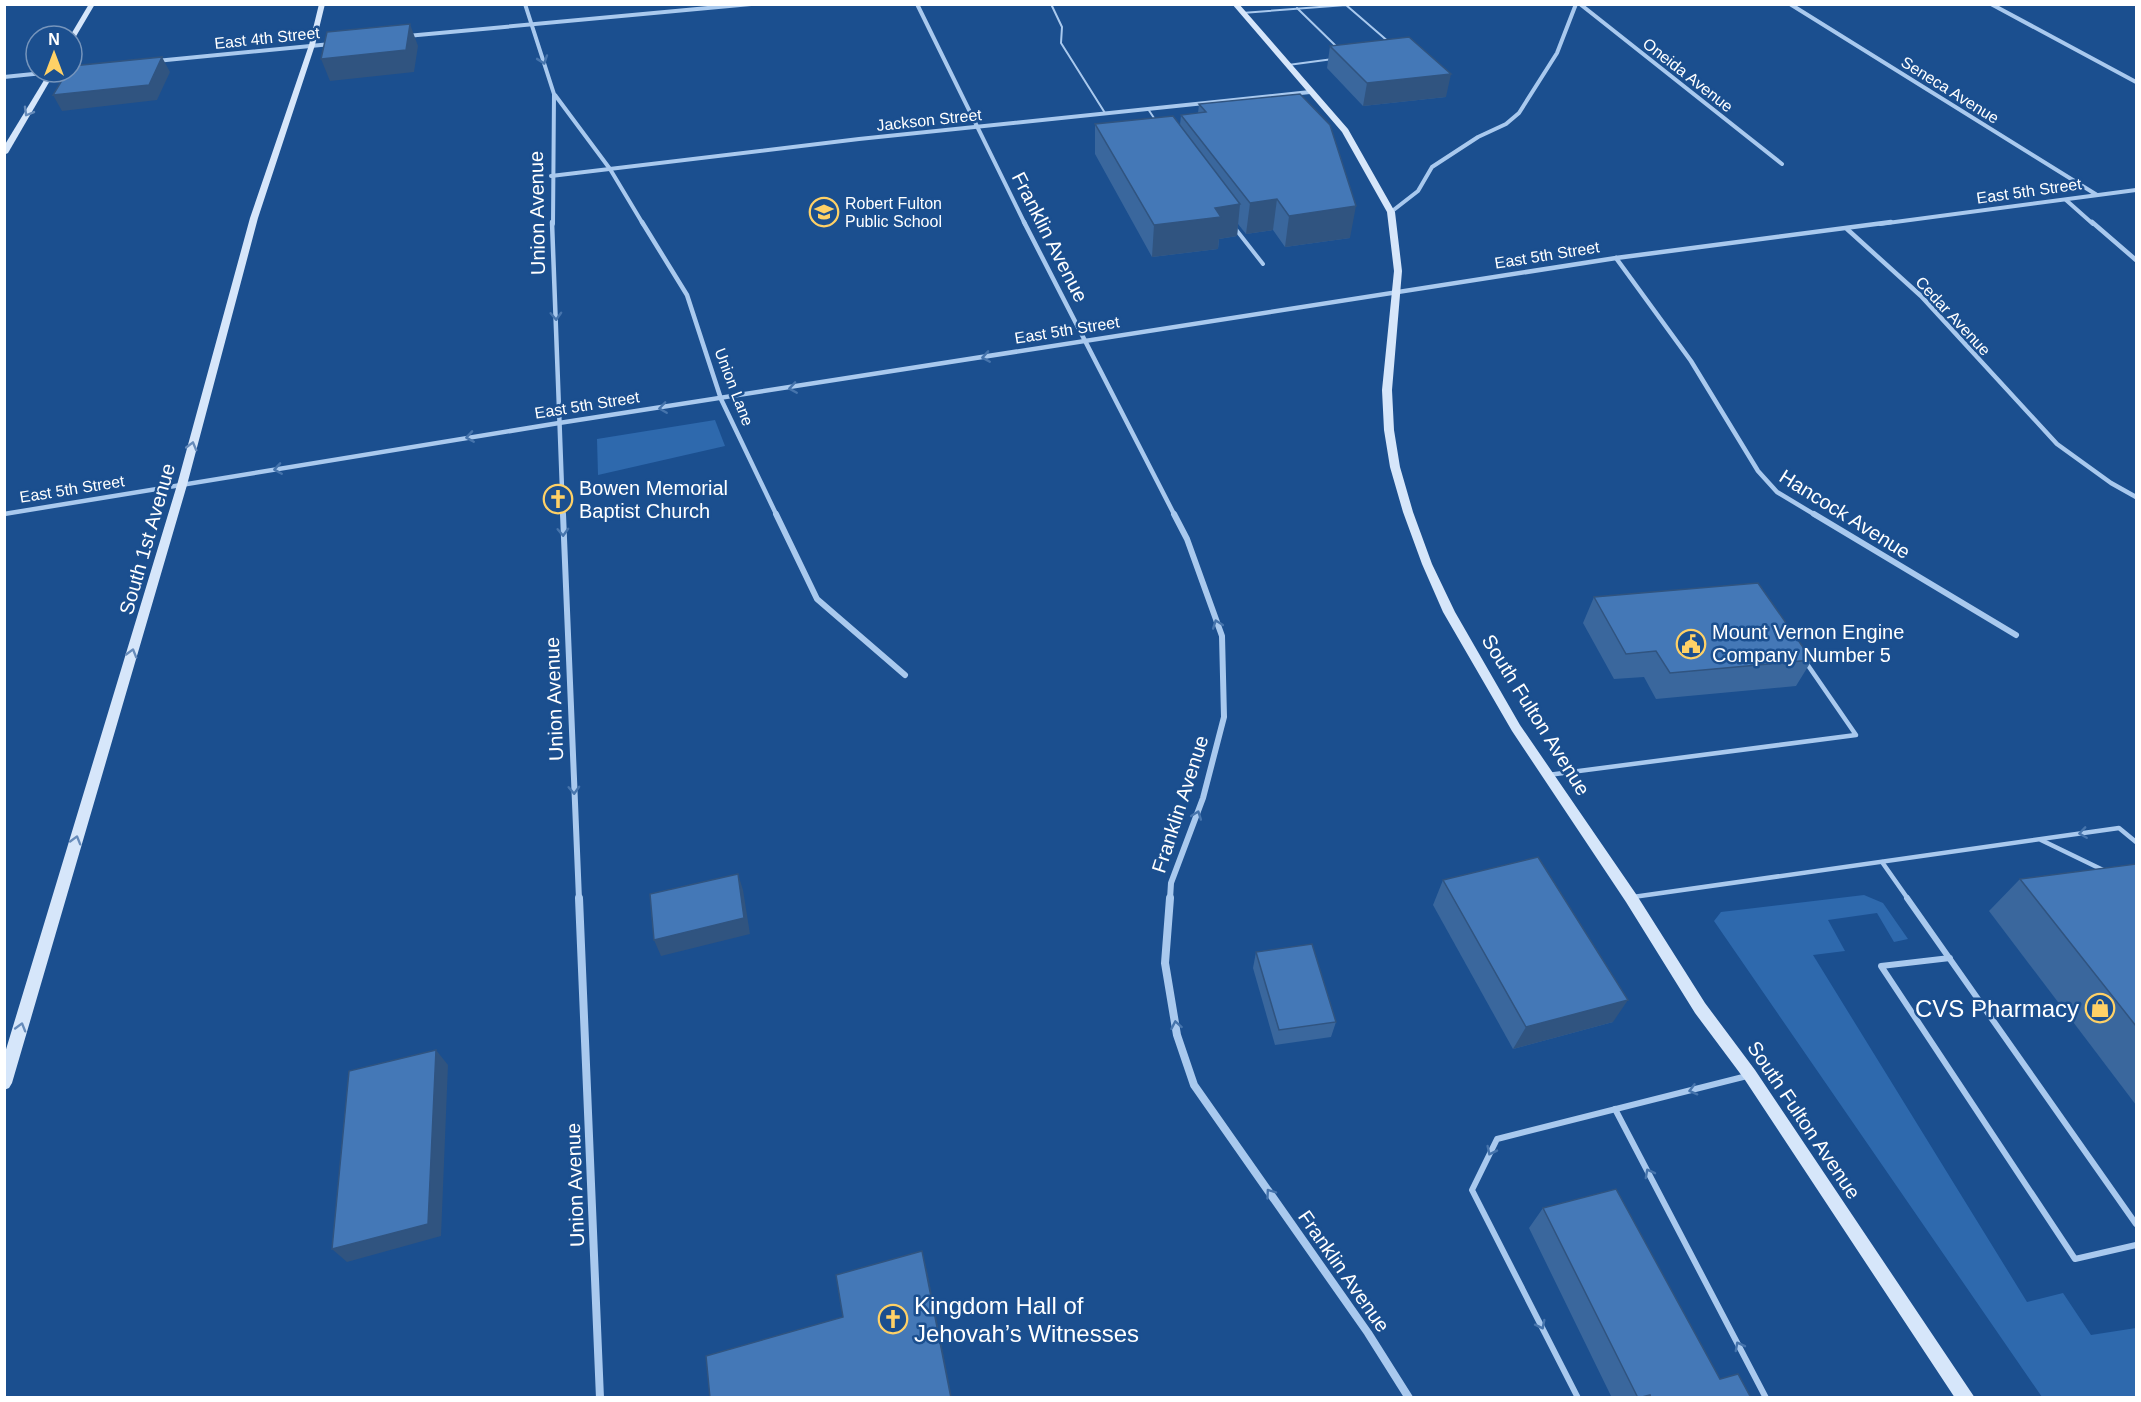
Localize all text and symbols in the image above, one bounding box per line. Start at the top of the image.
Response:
north arrow [24,24,84,84]
street label: East 4th Street [213,24,321,52]
text: N [48,31,60,48]
street label: Oneida Avenue [1640,35,1736,115]
street label: Seneca Avenue [1898,53,2002,127]
one-way arrow [535,54,548,65]
one-way arrow [24,106,36,116]
street label: Jackson Street [875,106,983,134]
street label: Union Avenue [525,151,549,275]
street label: Franklin Avenue [1008,168,1092,306]
street label: East 5th Street [1975,175,2083,207]
place label: Robert Fulton Public School [845,195,942,230]
school or university icon: Robert Fulton Public School [808,196,840,228]
street label: East 5th Street [1493,238,1601,272]
street label: Cedar Avenue [1912,273,1994,359]
one-way arrow [549,312,562,321]
street label: East 5th Street [1013,313,1121,347]
street label: Union Lane [711,346,757,428]
one-way arrow [981,350,990,362]
one-way arrow [788,381,798,393]
street label: East 5th Street [533,388,641,422]
one-way arrow [658,401,668,413]
one-way arrow [466,431,475,443]
one-way arrow [185,441,197,452]
street label: South 1st Avenue [115,461,179,617]
one-way arrow [273,462,283,475]
street label: Hancock Avenue [1776,465,1914,563]
street label: East 5th Street [18,472,126,506]
place label: Bowen Memorial Baptist Church [579,477,728,522]
church icon: Bowen Memorial Baptist Church [542,483,574,515]
one-way arrow [557,527,570,536]
one-way arrow [1212,619,1225,630]
place label: Mount Vernon Engine Company Number 5 [1712,621,1904,666]
public building icon: Mount Vernon Engine Company Number 5 [1675,628,1707,660]
street label: South Fulton Avenue [1478,631,1594,799]
street label: Union Avenue [541,637,567,761]
one-way arrow [125,648,137,659]
street label: Franklin Avenue [1147,733,1213,875]
one-way arrow [568,785,581,794]
one-way arrow [1189,810,1202,821]
one-way arrow [2078,827,2088,839]
one-way arrow [69,835,81,846]
shop icon: CVS Pharmacy [2084,992,2116,1024]
place label: CVS Pharmacy [1915,995,2079,1022]
one-way arrow [1170,1020,1182,1030]
one-way arrow [14,1022,26,1033]
street label: South Fulton Avenue [1743,1037,1865,1203]
one-way arrow [1688,1082,1698,1095]
street label: Union Avenue [562,1123,588,1247]
one-way arrow [1487,1145,1498,1156]
one-way arrow [1644,1168,1656,1179]
one-way arrow [1266,1189,1277,1200]
street label: Franklin Avenue [1294,1206,1394,1336]
place label: Kingdom Hall of Jehovah’s Witnesses [914,1292,1139,1347]
church icon: Kingdom Hall of Jehovah’s Witnesses [877,1303,909,1335]
one-way arrow [1534,1319,1545,1330]
one-way arrow [1735,1341,1746,1352]

